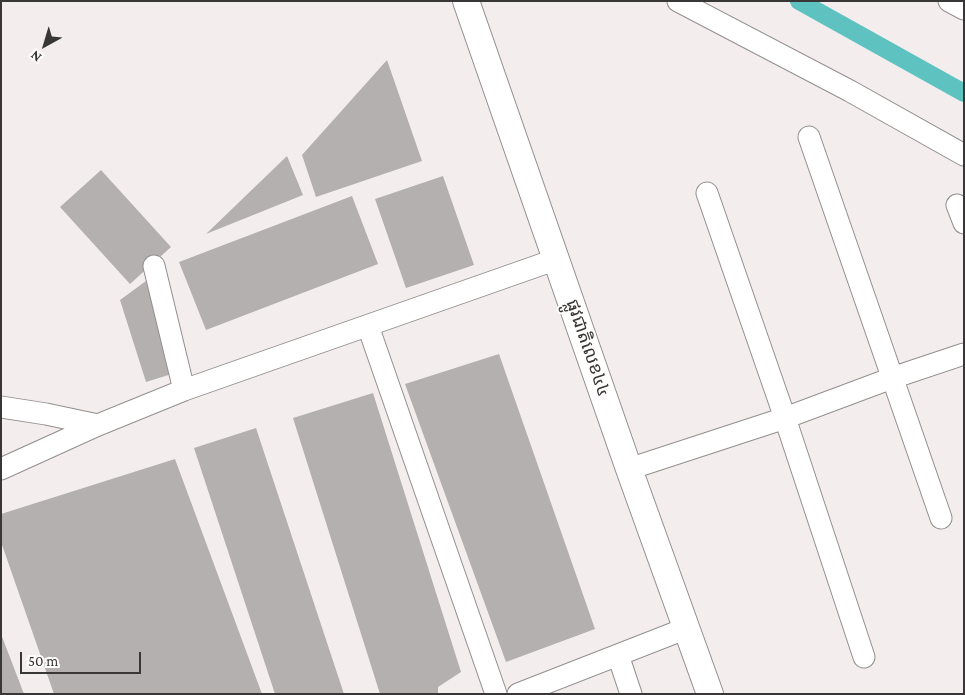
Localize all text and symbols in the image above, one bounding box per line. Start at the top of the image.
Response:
north arrow [20,20,70,70]
text: N [27,47,44,66]
street label: ផ្លូវជាតិលេខ៤៤ [561,296,615,400]
scale bar [22,642,144,674]
text: 50 m [28,653,58,669]

